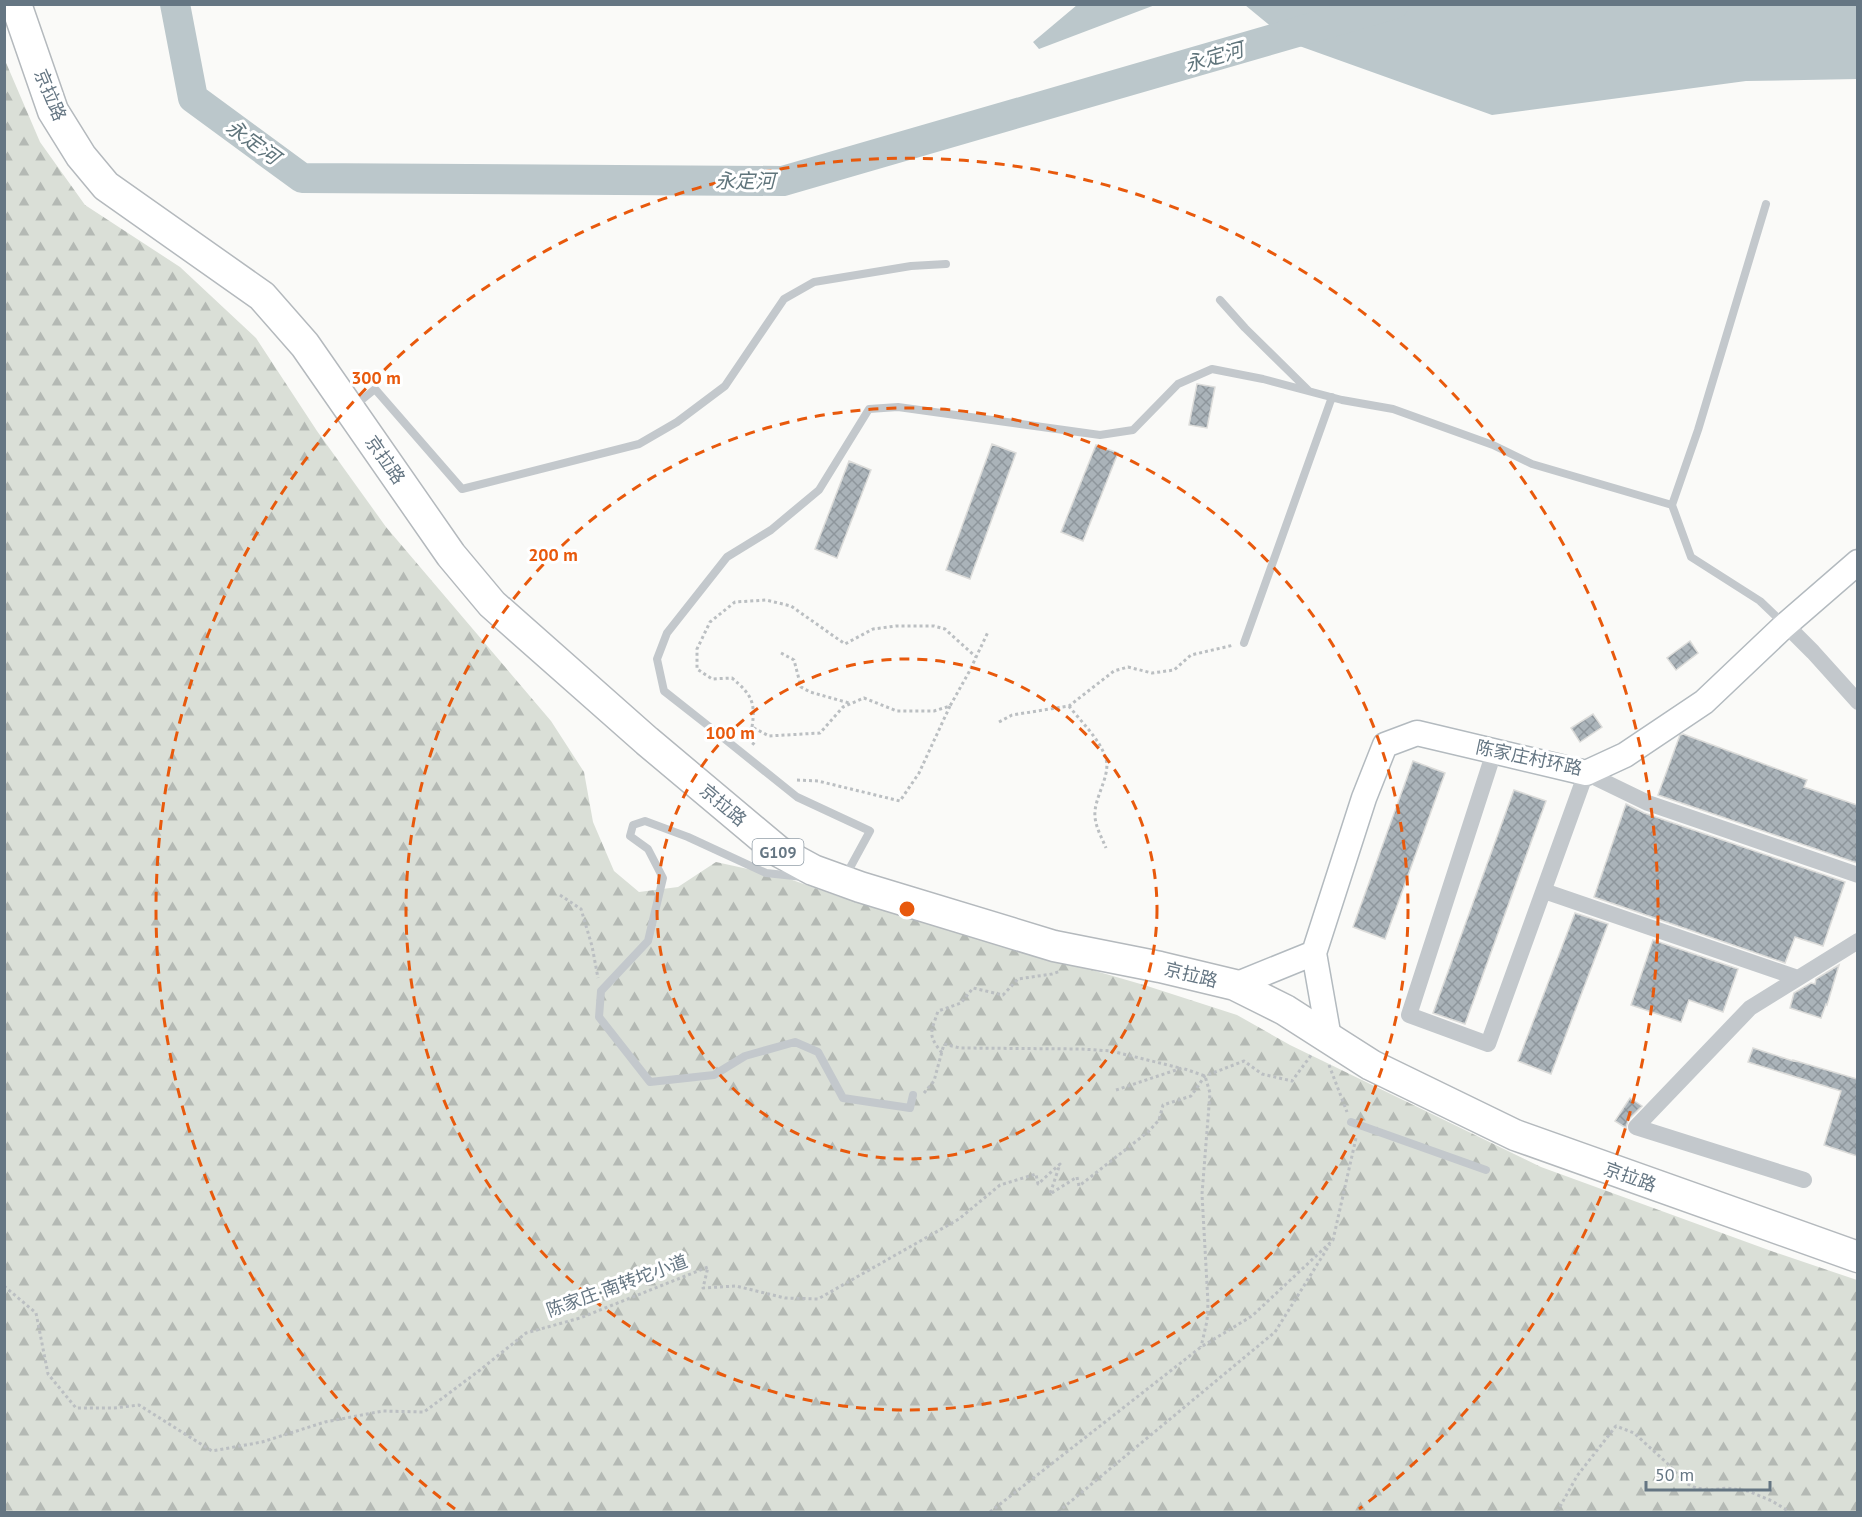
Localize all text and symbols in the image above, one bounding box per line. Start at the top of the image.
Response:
water label: 永定河 [1182,35,1250,78]
street label: 京拉路 [29,65,72,124]
water label: 永定河 [221,114,288,173]
water label: 永定河 [715,168,779,194]
text: 300 m [351,366,401,389]
street label: 京拉路 [361,431,410,488]
text: 200 m [528,543,578,566]
text: 100 m [705,721,755,744]
street label: 陈家庄村环路 [1474,735,1584,780]
street label: 京拉路 [695,778,751,831]
road number: G109 [752,839,804,865]
centre of rings [897,899,917,919]
street label: 京拉路 [1162,957,1220,992]
street label: 京拉路 [1601,1156,1659,1197]
street label: 陈家庄·南转坨小道 [543,1249,691,1322]
scale bar [1646,1454,1770,1492]
text: 50 m [1655,1463,1694,1486]

